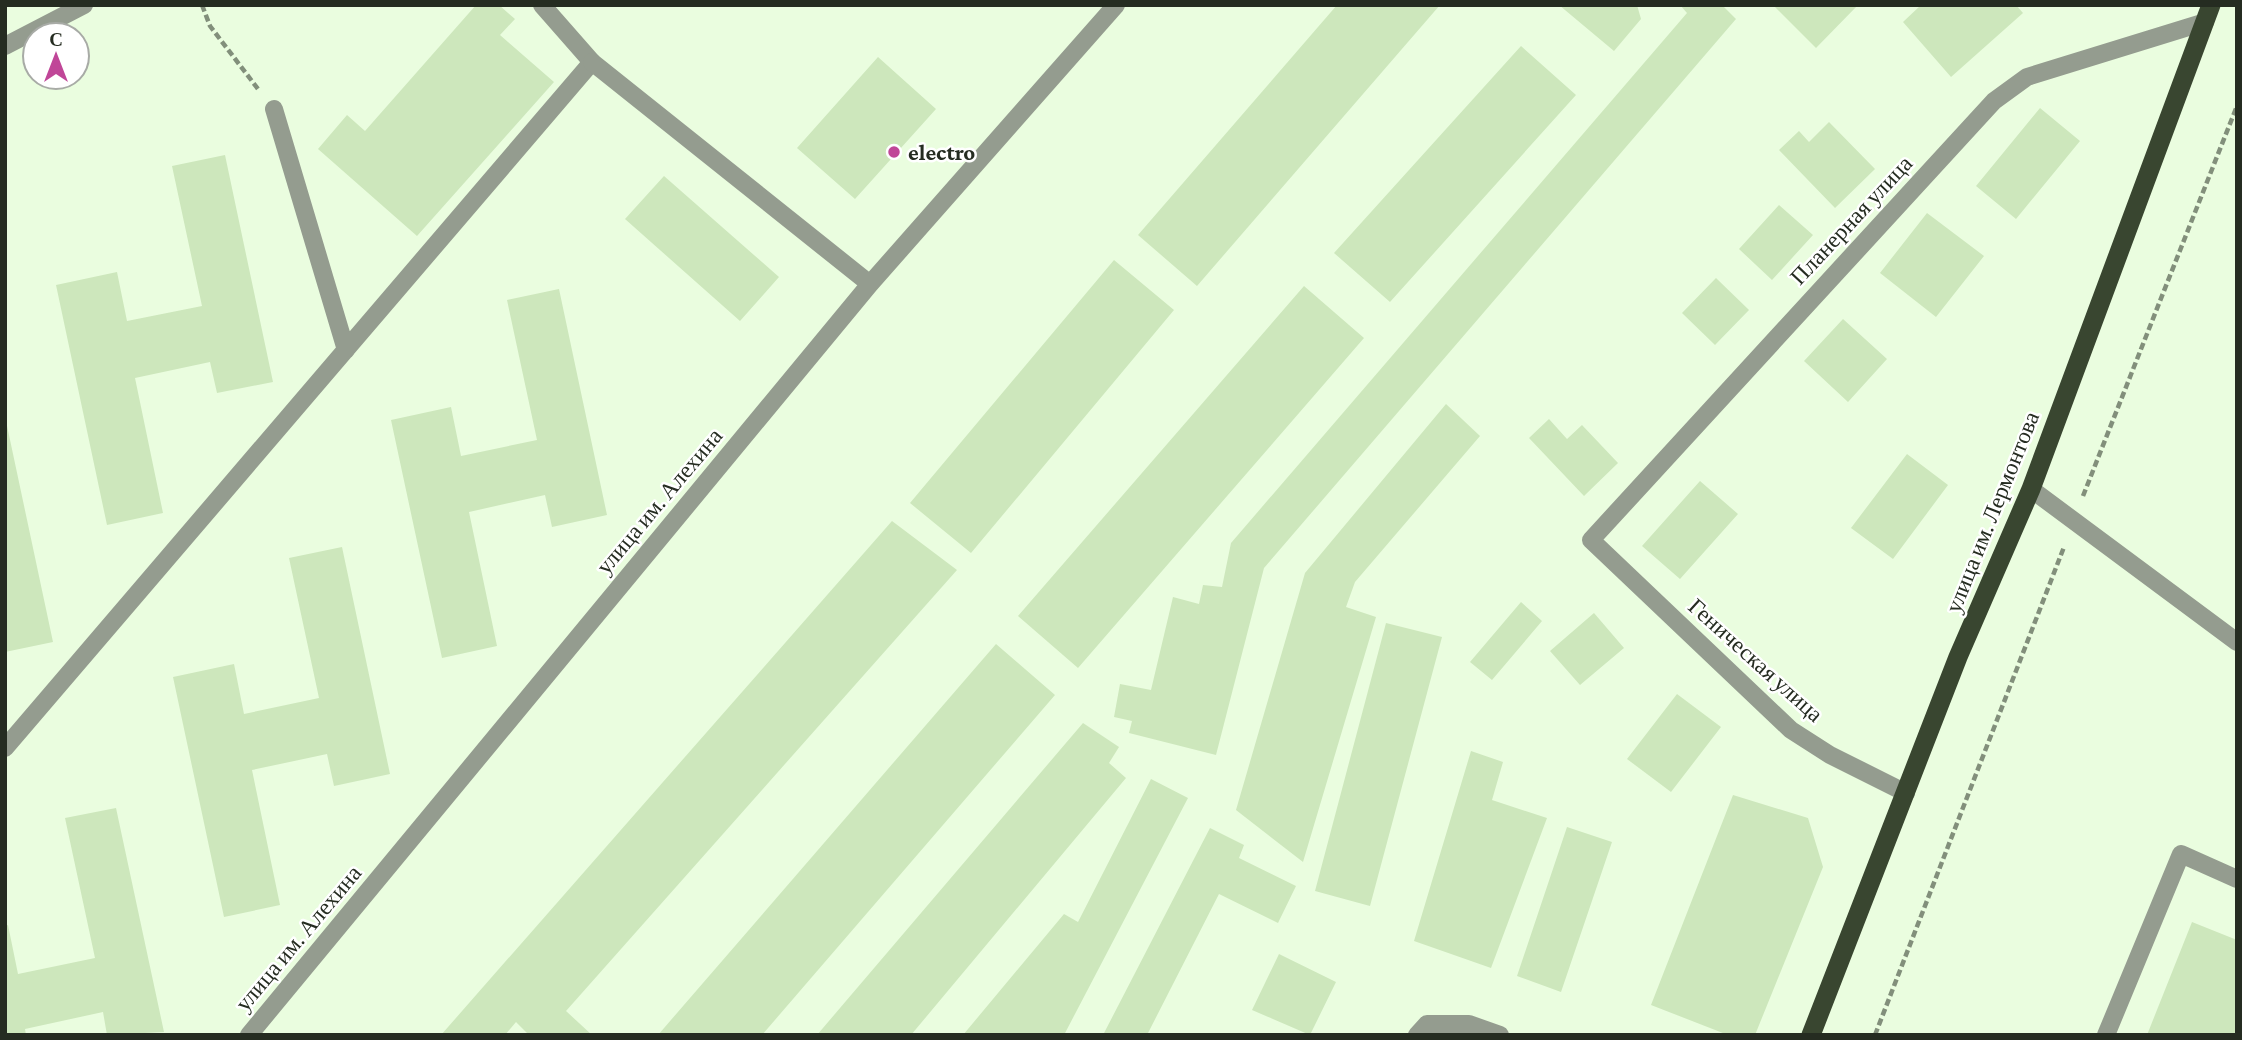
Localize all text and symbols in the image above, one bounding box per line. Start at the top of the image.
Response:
north arrow [21,21,91,91]
text: С [49,29,63,50]
place label: electro [908,139,975,165]
marker: electro [886,144,902,160]
street label: Планерная улица [1785,150,1917,290]
street label: улица им. Лермонтова [1940,408,2044,616]
street label: улица им. Алехина [591,423,727,579]
street label: Геническая улица [1684,593,1828,727]
street label: улица им. Алехина [230,860,366,1016]

